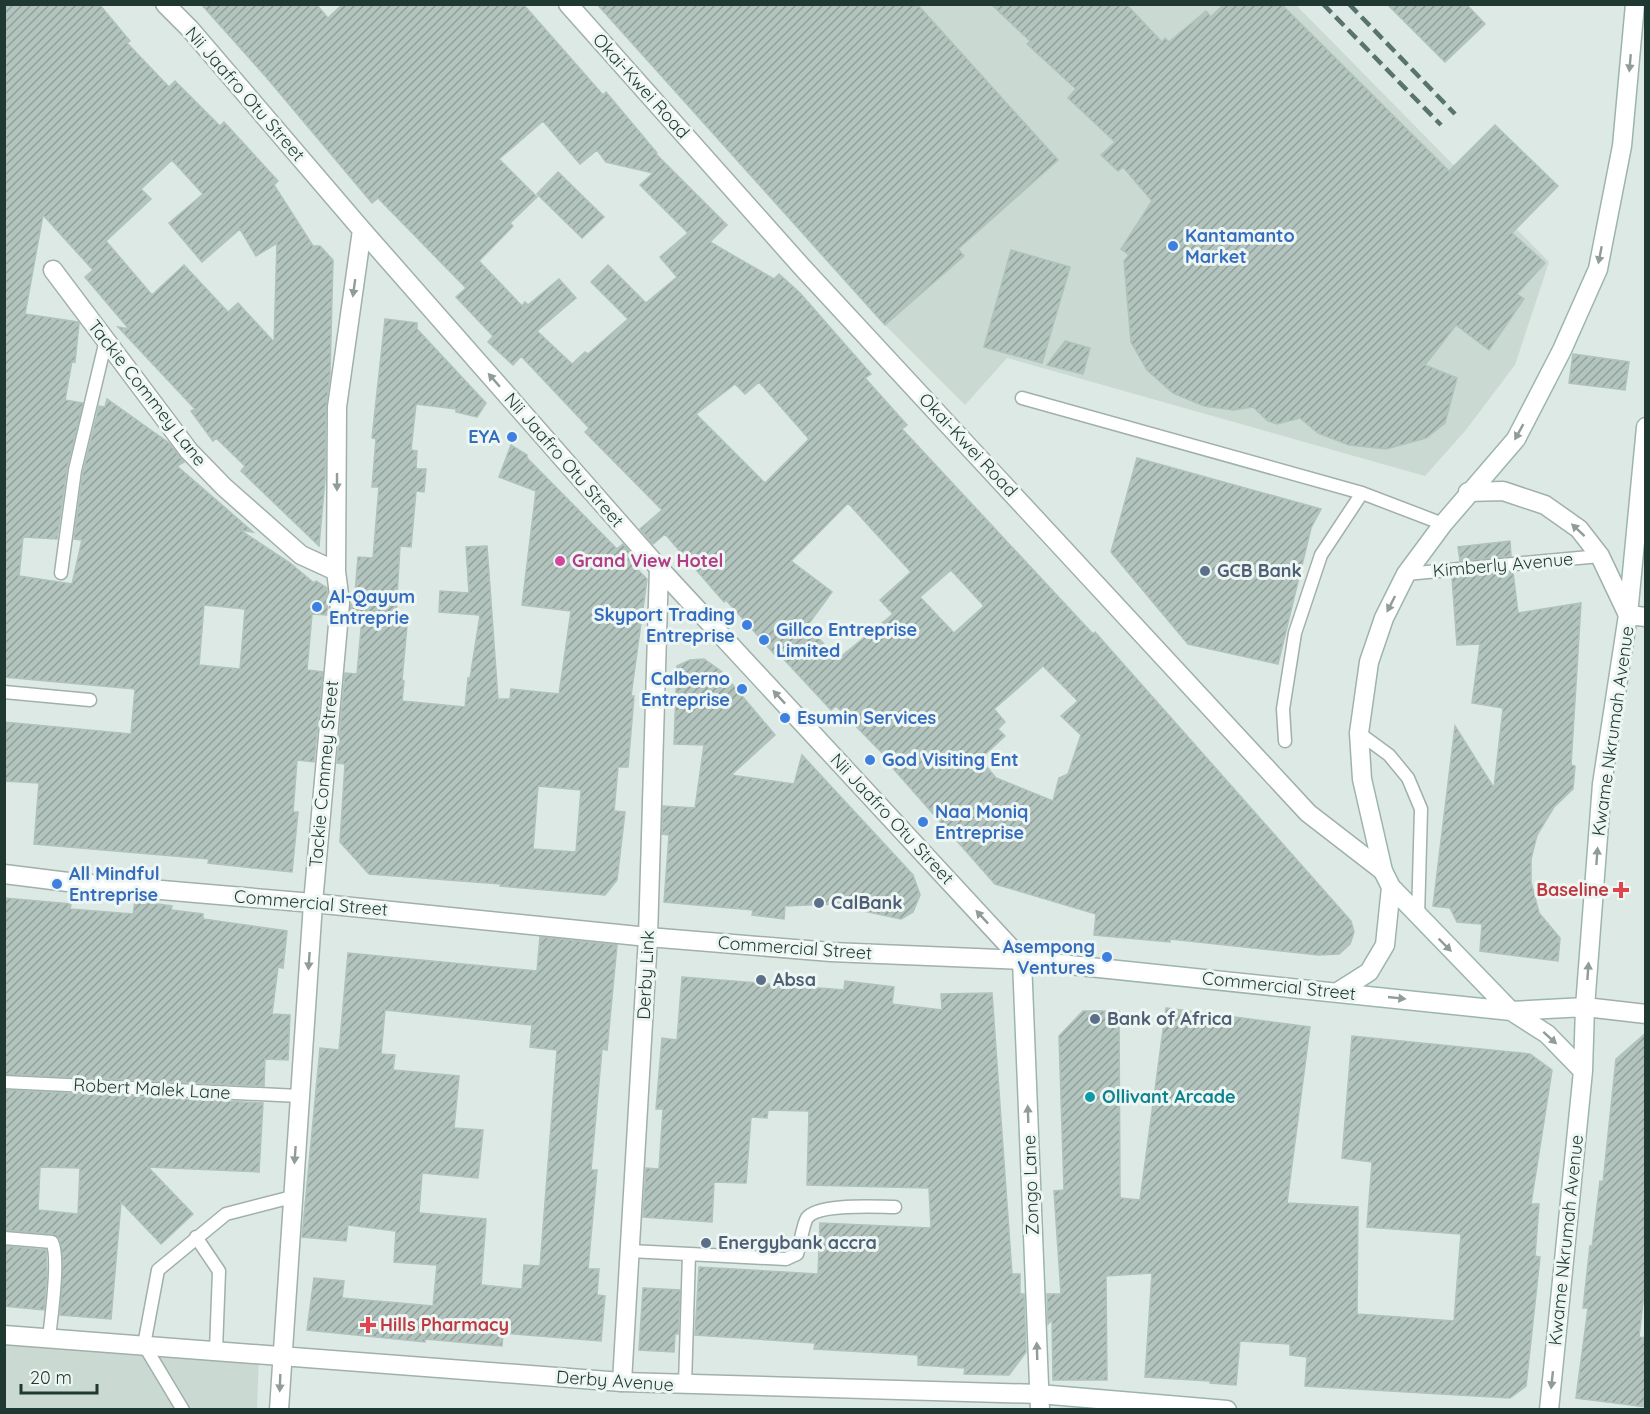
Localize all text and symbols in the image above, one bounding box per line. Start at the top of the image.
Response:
street label: Nii Jaafro Otu Street [181,22,310,166]
street label: Okai-Kwei Road [588,28,695,143]
one-way arrow [1625,53,1635,72]
place label: Kantamanto Market [1185,224,1295,268]
marker: Kantamanto Market [1166,239,1180,253]
one-way arrow [1595,246,1604,265]
one-way arrow [349,279,358,298]
street label: Tackie Commey Lane [83,315,212,471]
one-way arrow [488,373,501,388]
street label: Nii Jaafro Otu Street [500,388,629,532]
street label: Okai-Kwei Road [914,388,1023,502]
one-way arrow [1514,424,1524,441]
place label: EYA [468,425,500,448]
marker: EYA [505,430,519,444]
one-way arrow [332,472,342,491]
one-way arrow [1570,523,1585,537]
street label: Kimberly Avenue [1432,547,1574,582]
place label: Grand View Hotel [572,549,723,572]
marker: Grand View Hotel [553,554,567,568]
place label: GCB Bank [1217,559,1302,582]
marker: GCB Bank [1198,564,1212,578]
place label: Al-Qayum Entreprie [329,585,415,629]
one-way arrow [1386,596,1395,613]
marker: Al-Qayum Entreprie [310,600,324,614]
place label: Skyport Trading Entreprise [594,603,735,647]
marker: Skyport Trading Entreprise [740,618,754,632]
place label: Gillco Entreprise Limited [776,618,917,662]
street label: Kwame Nkrumah Avenue [1586,624,1639,837]
marker: Gillco Entreprise Limited [757,633,771,647]
place label: Calberno Entreprise [641,667,730,711]
street label: Tackie Commey Street [304,679,343,868]
marker: Calberno Entreprise [735,682,749,696]
one-way arrow [772,690,786,704]
place label: Esumin Services [797,706,937,729]
marker: Esumin Services [778,711,792,725]
street label: Nii Jaafro Otu Street [826,748,959,889]
place label: God Visiting Ent [882,748,1019,771]
marker: God Visiting Ent [863,753,877,767]
place label: Naa Moniq Entreprise [935,800,1028,844]
marker: Naa Moniq Entreprise [916,815,930,829]
one-way arrow [1592,846,1602,865]
place label: All Mindful Entreprise [69,862,160,906]
marker: All Mindful Entreprise [50,877,64,891]
place label: Baseline [1536,878,1609,901]
marker: Baseline [1614,883,1628,897]
street label: Commercial Street [233,884,389,921]
place label: CalBank [831,891,903,914]
marker: CalBank [812,896,826,910]
one-way arrow [976,910,990,924]
street label: Derby Link [632,930,659,1020]
street label: Commercial Street [717,931,873,964]
place label: Asempong Ventures [1003,935,1095,979]
one-way arrow [1438,938,1452,952]
marker: Asempong Ventures [1100,950,1114,964]
one-way arrow [304,951,313,970]
one-way arrow [1583,961,1593,980]
street label: Commercial Street [1201,966,1357,1005]
place label: Absa [773,968,816,991]
marker: Absa [754,973,768,987]
one-way arrow [1387,993,1406,1003]
place label: Bank of Africa [1107,1007,1232,1030]
marker: Bank of Africa [1088,1012,1102,1026]
one-way arrow [1542,1031,1557,1044]
street label: Robert Malek Lane [73,1073,231,1104]
place label: Ollivant Arcade [1102,1085,1236,1108]
marker: Ollivant Arcade [1083,1090,1097,1104]
one-way arrow [1024,1105,1033,1124]
street label: Kwame Nkrumah Avenue [1543,1133,1588,1346]
street label: Zongo Lane [1017,1134,1044,1236]
one-way arrow [291,1146,300,1165]
place label: Energybank accra [718,1231,877,1254]
marker: Energybank accra [699,1236,713,1250]
place label: Hills Pharmacy [380,1313,509,1336]
marker: Hills Pharmacy [361,1318,375,1332]
one-way arrow [1033,1342,1042,1361]
scale bar [21,1357,98,1395]
street label: Derby Avenue [555,1365,675,1396]
text: 20 m [30,1366,72,1389]
one-way arrow [1547,1371,1557,1390]
one-way arrow [276,1373,285,1392]

